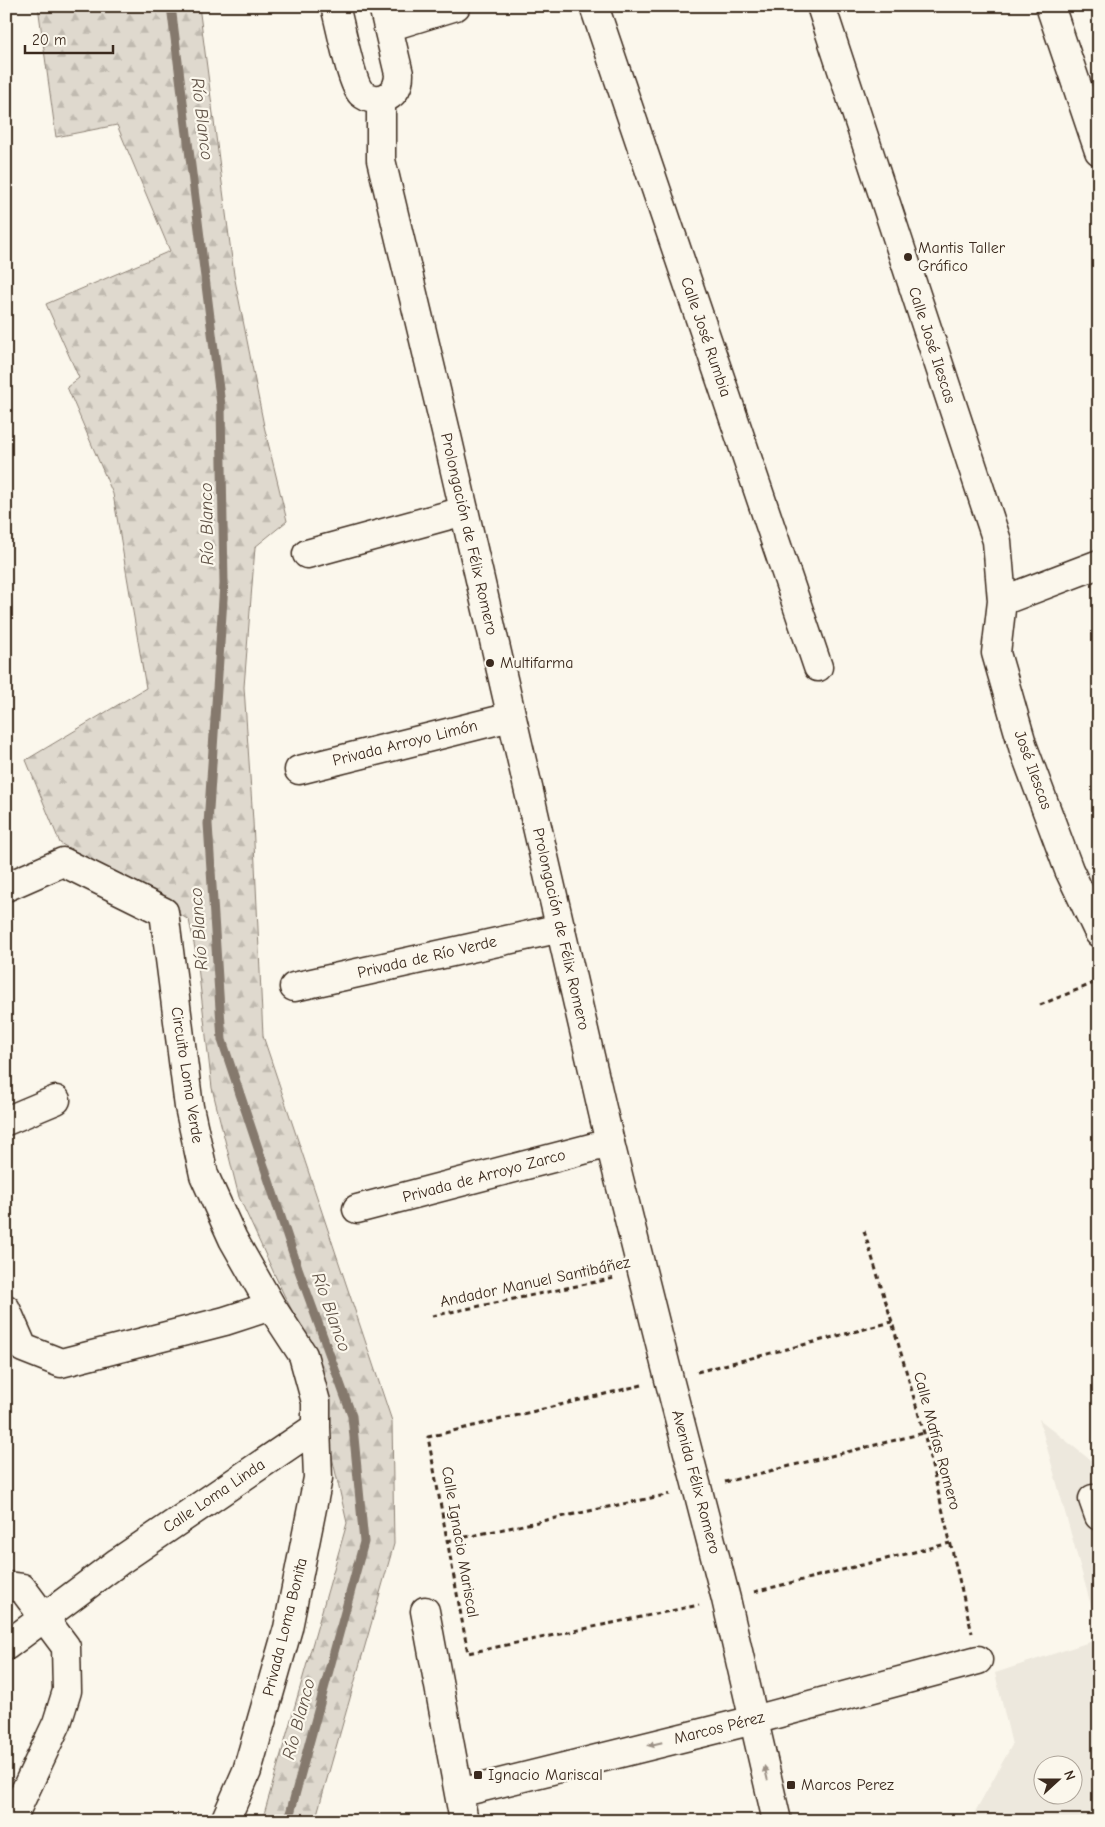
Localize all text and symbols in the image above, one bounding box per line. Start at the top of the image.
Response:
scale bar [25,22,112,54]
text: 20 m [32,31,66,49]
water label: Río Blanco [187,77,217,161]
place label: Mantis Taller Gráfico [918,239,1006,275]
marker: Mantis Taller Gráfico [902,251,914,263]
street label: Calle José Rumbia [677,275,735,399]
street label: Calle José Ilescas [905,285,959,406]
street label: Prolongación de Félix Romero [437,431,501,637]
water label: Río Blanco [196,482,218,566]
place label: Multifarma [500,654,574,672]
marker: Multifarma [484,657,496,669]
street label: Privada Arroyo Limón [331,716,479,770]
street label: José Ilescas [1010,728,1056,812]
street label: Prolongación de Félix Romero [529,826,593,1032]
water label: Río Blanco [186,887,212,971]
street label: Privada de Río Verde [356,932,498,982]
street label: Circuito Loma Verde [167,1006,207,1144]
street label: Privada de Arroyo Zarco [401,1146,567,1206]
street label: Andador Manuel Santibáñez [438,1253,632,1311]
water label: Río Blanco [307,1269,355,1355]
street label: Calle Matías Romero [910,1370,964,1512]
street label: Avenida Félix Romero [668,1408,724,1556]
street label: Calle Loma Linda [160,1455,268,1537]
street label: Calle Ignacio Mariscal [438,1465,482,1619]
street label: Privada Loma Bonita [259,1556,311,1698]
water label: Río Blanco [278,1676,320,1762]
street label: Marcos Pérez [672,1708,766,1748]
one-way arrow [648,1740,663,1748]
north arrow [1032,1754,1082,1804]
place label: Ignacio Mariscal [488,1766,603,1784]
one-way arrow [762,1766,770,1781]
text: N [1060,1768,1079,1783]
marker: Ignacio Mariscal [472,1769,484,1781]
place label: Marcos Perez [801,1776,894,1794]
marker: Marcos Perez [785,1779,797,1791]

